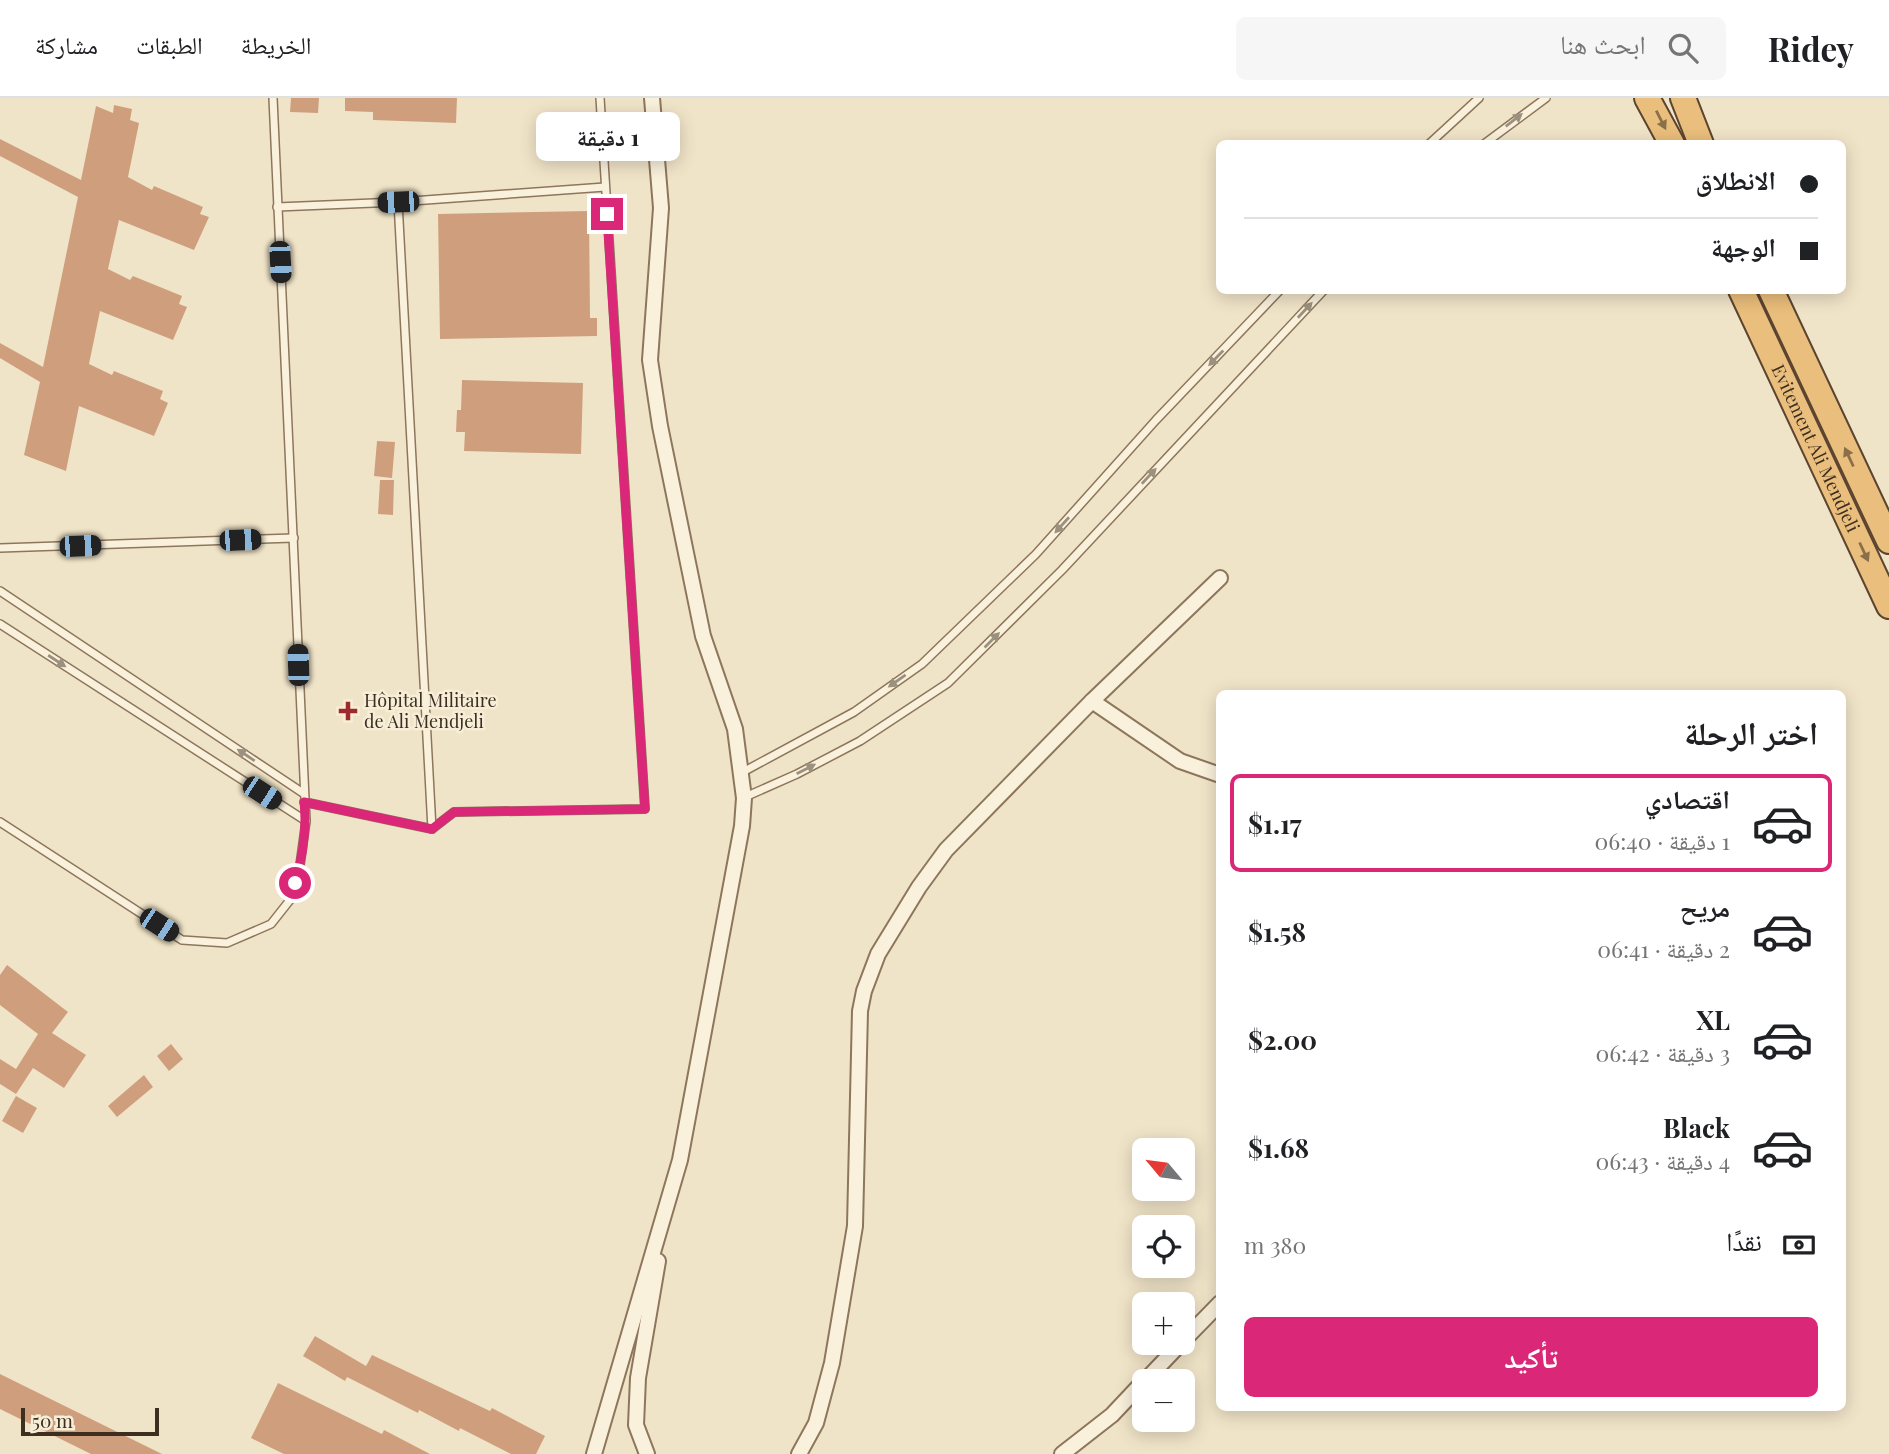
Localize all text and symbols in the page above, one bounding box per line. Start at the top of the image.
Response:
search box [1236,17,1726,80]
text: ابحث هنا [1560,26,1646,61]
text: Ridey [1768,26,1854,70]
text: مشاركة [35,28,98,60]
text: الطبقات [136,28,203,60]
text: الخريطة [241,28,311,60]
icon: search [1664,29,1702,67]
one-way arrow [1655,110,1666,130]
one-way arrow [1505,112,1523,127]
callout: 1 دقيقة [535,113,679,162]
text: 1 دقيقة [577,121,639,152]
text: الانطلاق [1696,162,1776,197]
car [377,191,420,213]
route end [591,198,623,230]
text: الوجهة [1711,229,1776,264]
car [269,240,292,284]
one-way arrow [1297,301,1313,319]
one-way arrow [1207,349,1224,366]
street label: Evitement Ali Mendjeli [1767,360,1866,536]
one-way arrow [1844,447,1855,467]
one-way arrow [1141,467,1157,485]
one-way arrow [1054,516,1070,534]
car [219,529,262,551]
car [59,535,102,557]
one-way arrow [1858,542,1870,562]
one-way arrow [983,632,999,649]
car [287,644,310,686]
one-way arrow [48,654,67,667]
one-way arrow [888,674,906,688]
place label: Hôpital Militaire de Ali Mendjeli [364,688,497,733]
marker: Hôpital Militaire de Ali Mendjeli [338,701,358,721]
text: اختر الرحلة [1684,710,1818,753]
one-way arrow [237,749,256,762]
one-way arrow [796,764,816,775]
car [239,773,286,813]
text: اقتصادي [1645,781,1730,816]
icon: car [1751,792,1814,855]
text: $1.17 [1248,806,1302,841]
text: 1 دقيقة · 06:40 [1594,825,1730,856]
route start [279,867,311,899]
text: مريح [1680,889,1730,924]
icon: car [1751,900,1814,963]
car [136,905,183,945]
text: $1.58 [1248,914,1306,949]
text: 2 دقيقة · 06:41 [1597,933,1730,964]
text: XL [1696,1002,1730,1037]
icon: car [1751,1008,1814,1071]
text: $2.00 [1248,1022,1317,1057]
text: 3 دقيقة · 06:42 [1595,1037,1730,1068]
text: Black [1663,1110,1730,1145]
icon: car [1751,1116,1814,1179]
text: $1.68 [1248,1130,1309,1165]
north arrow [1132,1138,1195,1200]
map controls [1132,1138,1195,1432]
text: 4 دقيقة · 06:43 [1595,1145,1730,1176]
button: locate [1132,1215,1195,1278]
text: نقدًا [1726,1223,1762,1258]
icon: cash [1780,1226,1818,1264]
text: 380 m [1244,1229,1306,1260]
button: + [1132,1292,1195,1355]
button: تأكيد [1244,1317,1818,1397]
button: − [1132,1369,1195,1432]
scale bar [21,1405,159,1437]
text: 50 m [32,1407,73,1433]

